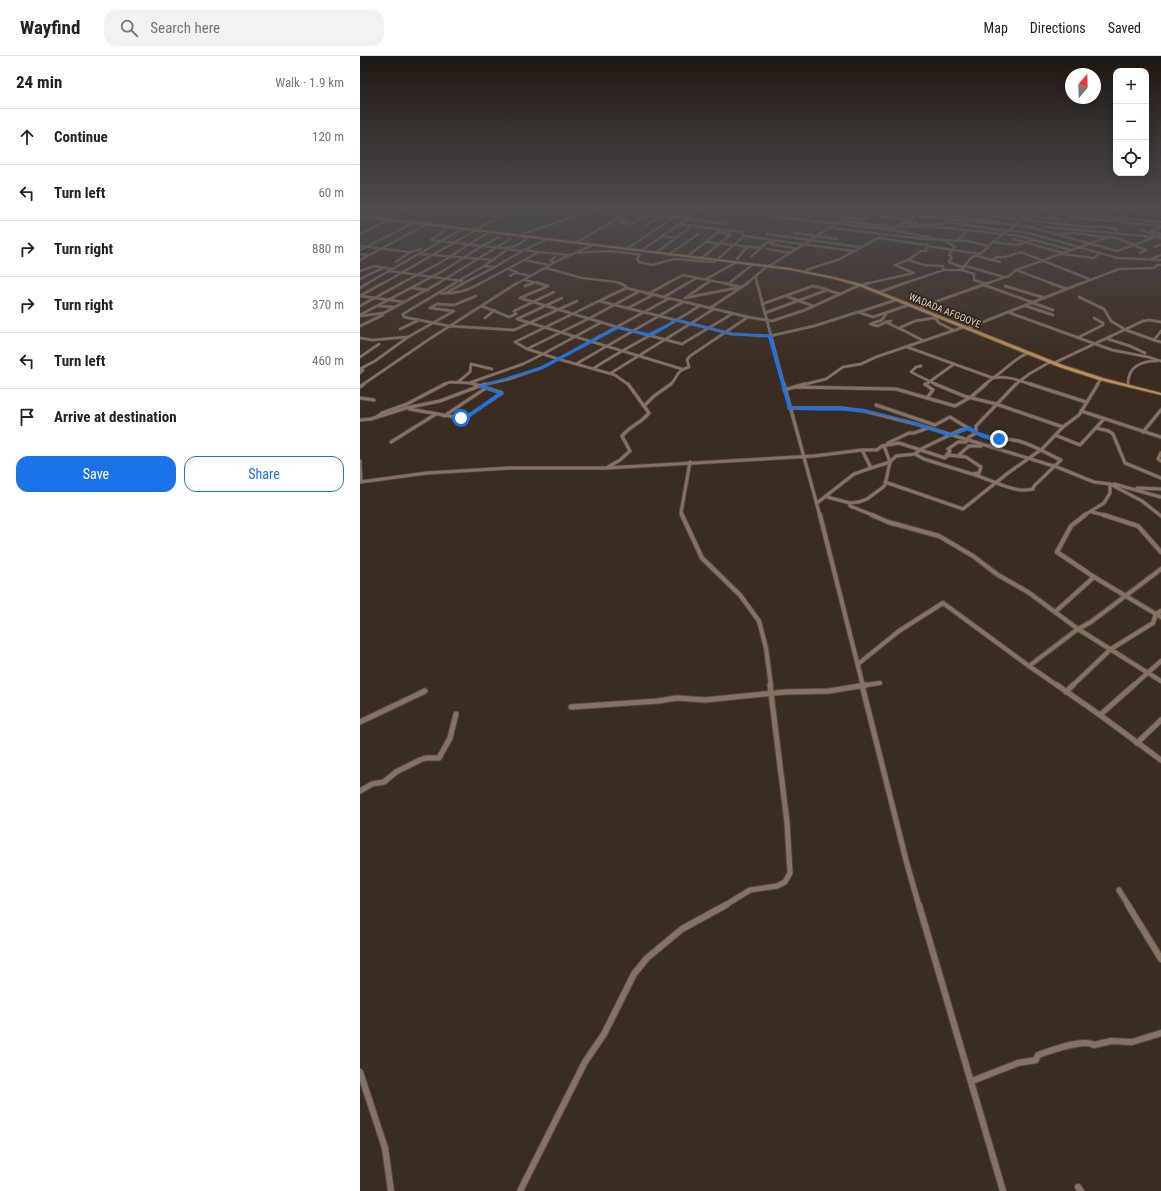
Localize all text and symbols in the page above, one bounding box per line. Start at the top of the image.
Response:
search box [104,10,384,46]
text: Wayfind [20,16,80,39]
icon: search [118,17,140,39]
text: Search here [150,19,220,37]
text: Map [984,20,1008,36]
text: Directions [1030,20,1086,36]
text: Saved [1108,20,1141,36]
north arrow [1065,68,1101,104]
map controls [1113,68,1149,176]
button: + [1113,68,1149,104]
text: 24 min [16,72,62,92]
text: Walk · 1.9 km [275,75,344,90]
button: − [1113,104,1149,140]
icon: ahead [16,126,38,148]
text: Continue [54,128,108,146]
text: 120 m [312,129,344,144]
button: locate [1113,140,1149,176]
icon: left [16,182,38,204]
text: Turn left [54,184,105,202]
text: 60 m [318,185,344,200]
icon: right [16,238,38,260]
text: Turn right [54,240,113,258]
text: 880 m [312,241,344,256]
street label: WADADA AFGOOYE [907,291,982,330]
icon: right [16,294,38,316]
text: Turn right [54,296,113,314]
text: 370 m [312,297,344,312]
icon: left [16,350,38,372]
text: Turn left [54,352,105,370]
text: 460 m [312,353,344,368]
icon: arrive [16,406,38,428]
text: Arrive at destination [54,408,177,426]
route start [452,409,470,427]
route end [990,430,1008,448]
button: Save [16,456,176,492]
button: Share [184,456,344,492]

